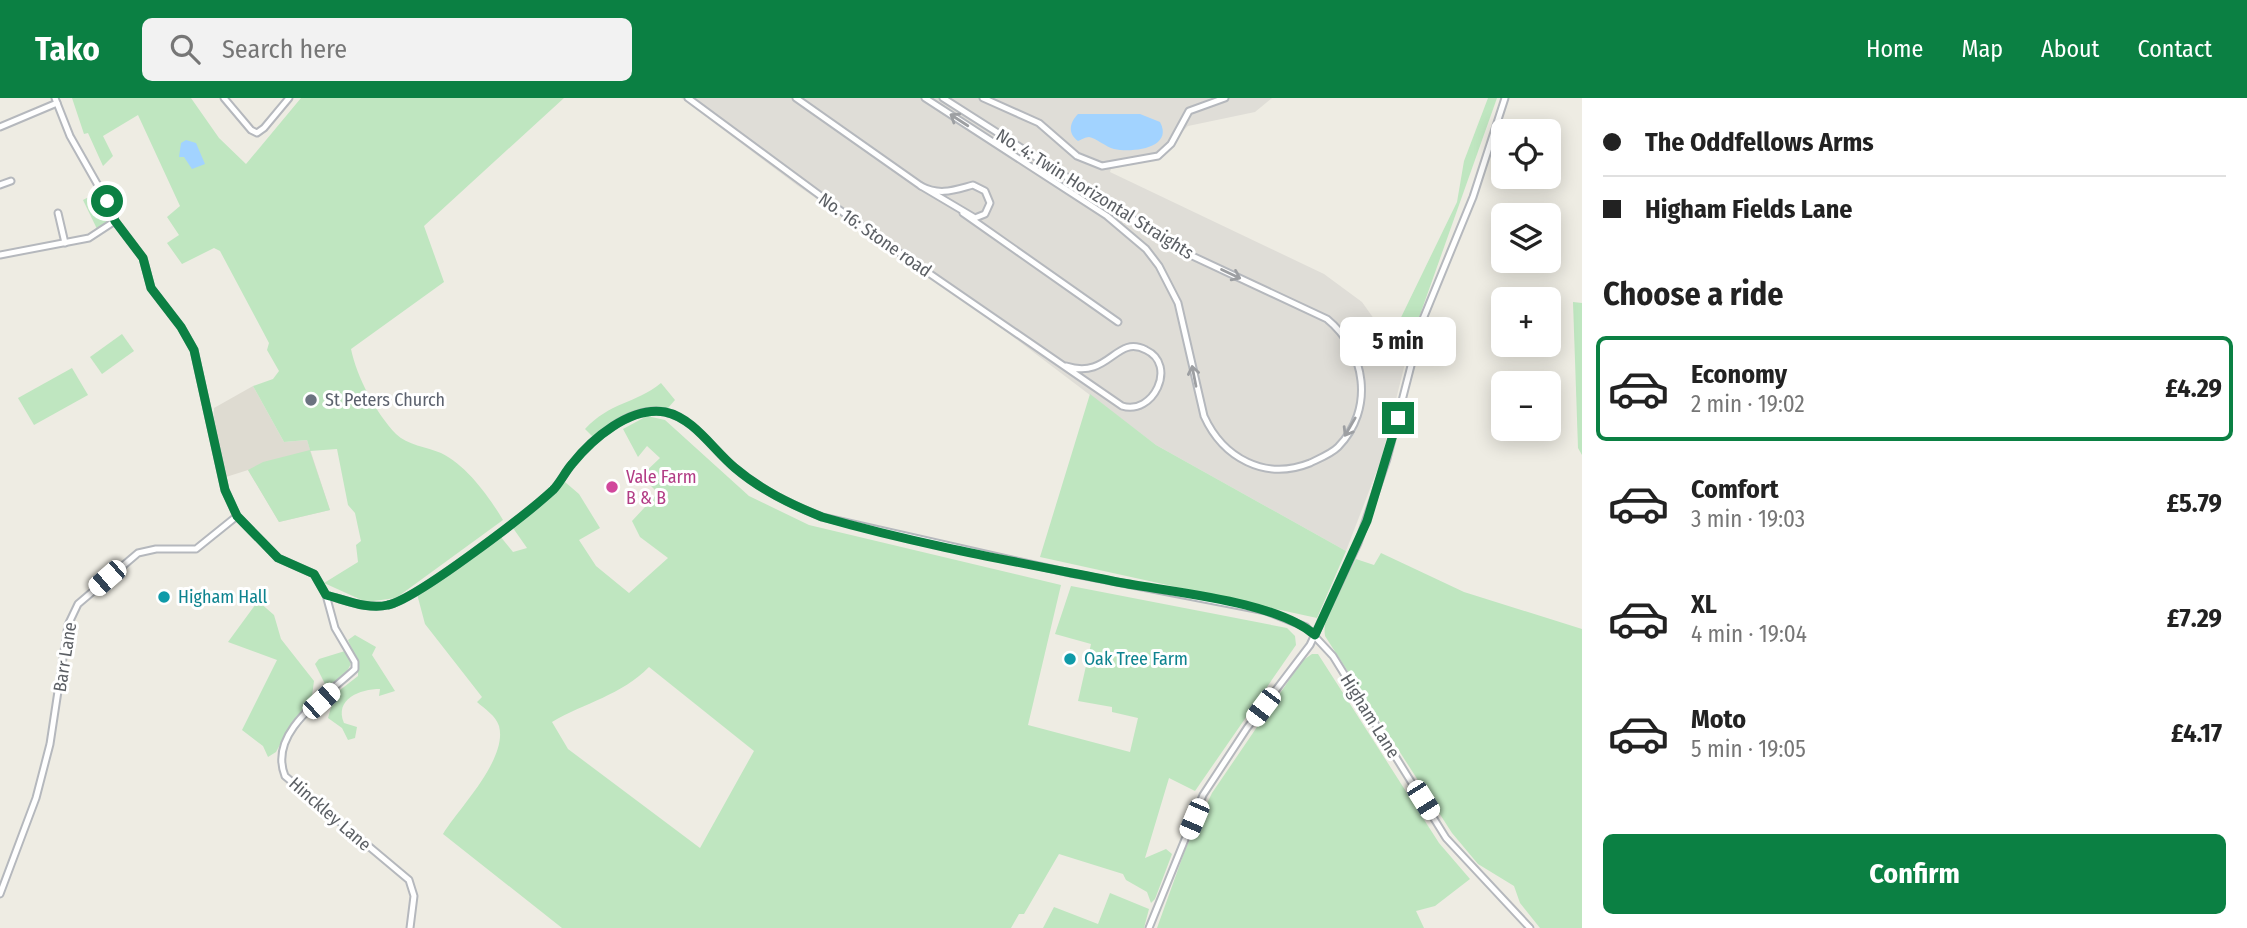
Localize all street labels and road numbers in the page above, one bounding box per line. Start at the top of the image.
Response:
street label: No. 4: Twin Horizontal Straights [992,124,1198,264]
street label: No. 16: Stone road [814,188,936,282]
street label: Barr Lane [49,620,81,694]
street label: Higham Lane [1335,670,1405,762]
street label: Hinckley Lane [284,772,376,856]

